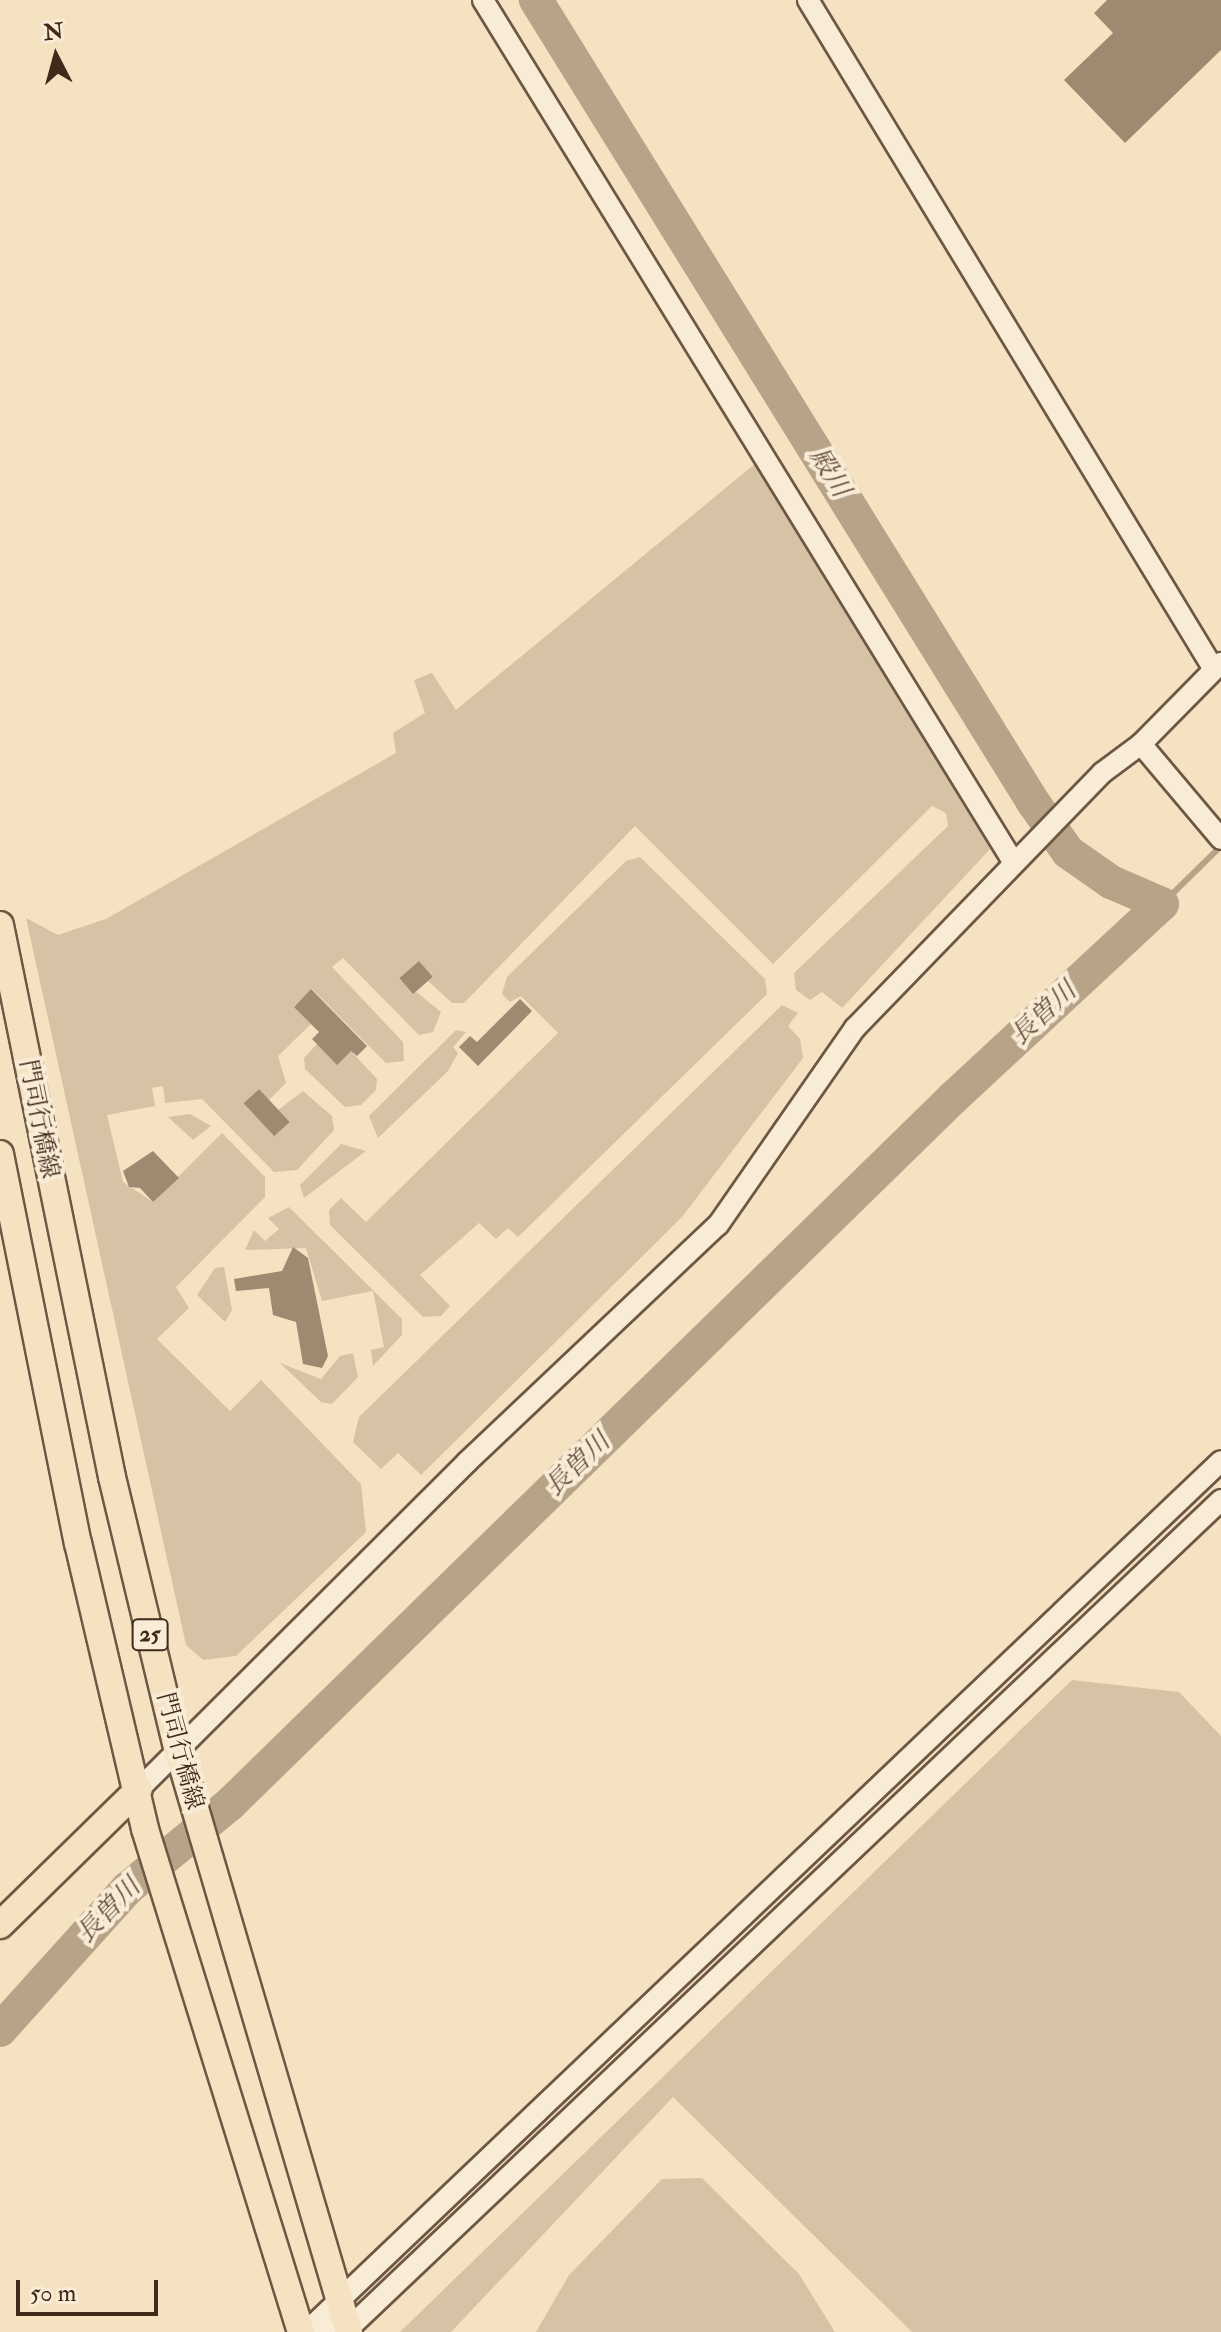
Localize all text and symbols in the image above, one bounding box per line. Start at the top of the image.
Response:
north arrow [16,16,96,96]
text: N [42,17,65,47]
water label: 殿川 [802,443,856,503]
water label: 長曽川 [1005,976,1083,1052]
street label: 門司行橋線 [13,1057,65,1181]
water label: 長曽川 [539,1427,617,1503]
road number: 25 [130,1617,170,1653]
street label: 門司行橋線 [151,1689,209,1813]
water label: 長曽川 [71,1872,147,1950]
scale bar [20,2264,162,2314]
text: 50 m [30,2278,76,2309]

